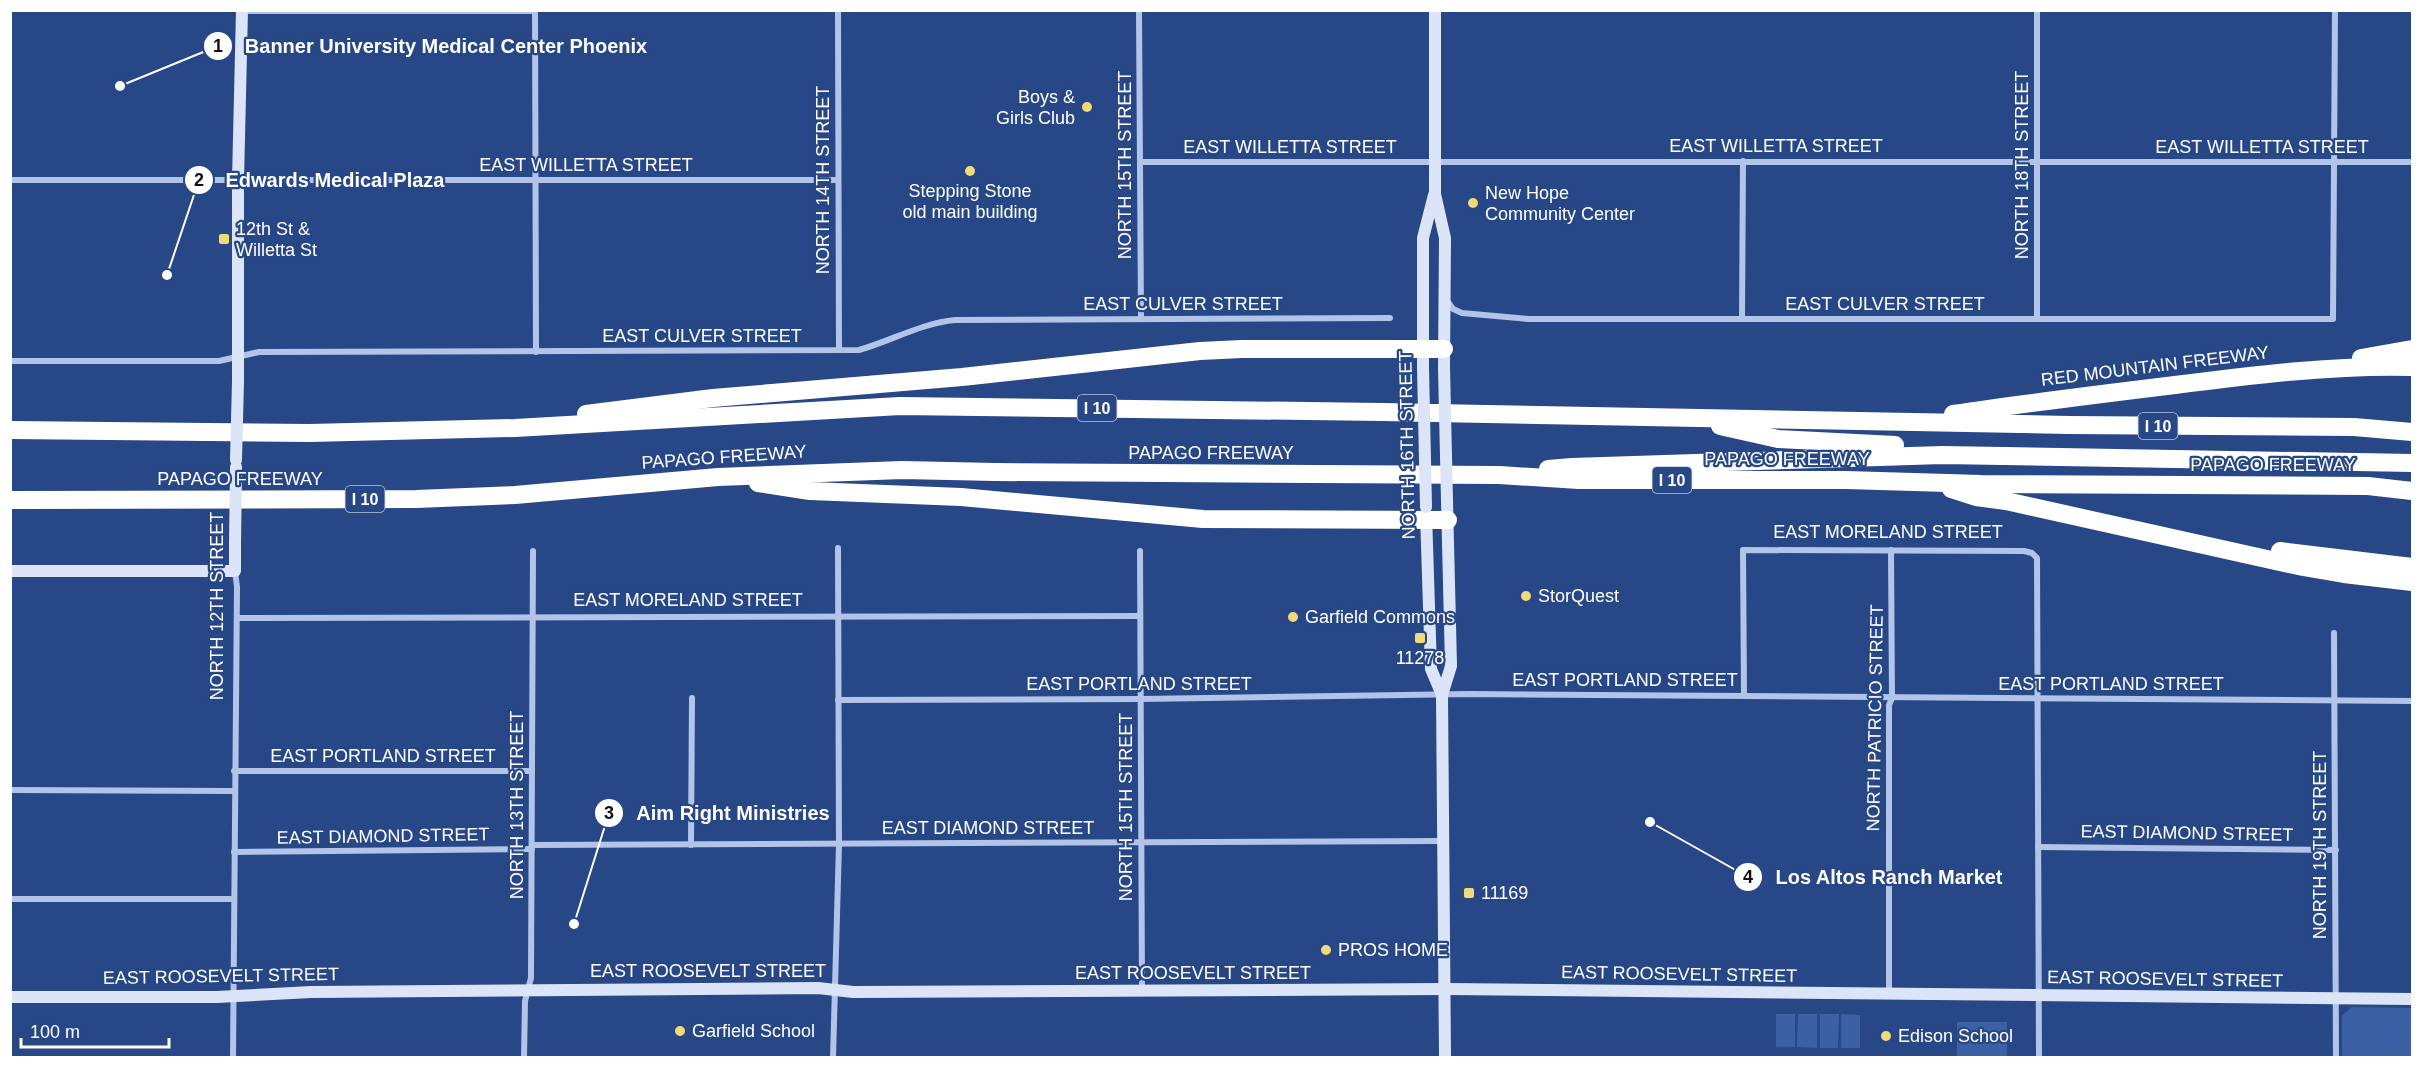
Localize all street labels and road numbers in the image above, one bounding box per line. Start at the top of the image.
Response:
street label: NORTH 15TH STREET [1115,71,1135,259]
street label: NORTH 18TH STREET [2012,71,2032,259]
street label: NORTH 14TH STREET [813,86,833,274]
street label: EAST WILLETTA STREET [1669,136,1883,156]
street label: EAST WILLETTA STREET [1183,137,1397,157]
street label: EAST WILLETTA STREET [2155,137,2369,157]
street label: EAST WILLETTA STREET [479,155,693,175]
street label: EAST CULVER STREET [1083,294,1283,314]
street label: EAST CULVER STREET [1785,294,1985,314]
street label: EAST CULVER STREET [602,326,802,346]
street label: RED MOUNTAIN FREEWAY [2040,342,2270,390]
street label: NORTH 16TH STREET [1395,350,1419,540]
road number: I 10 [1078,395,1116,421]
road number: I 10 [2138,413,2178,439]
street label: PAPAGO FREEWAY [641,441,807,473]
street label: PAPAGO FREEWAY [1128,443,1294,463]
street label: PAPAGO FREEWAY [1704,449,1870,469]
street label: PAPAGO FREEWAY [2190,455,2356,475]
road number: I 10 [1652,467,1692,493]
street label: PAPAGO FREEWAY [157,469,323,489]
road number: I 10 [346,486,385,512]
street label: NORTH 12TH STREET [207,512,227,700]
street label: EAST MORELAND STREET [1773,522,2003,542]
street label: EAST MORELAND STREET [573,590,803,610]
street label: NORTH PATRICIO STREET [1863,604,1887,832]
street label: EAST PORTLAND STREET [1512,670,1738,690]
street label: EAST PORTLAND STREET [1026,674,1252,694]
street label: EAST PORTLAND STREET [1998,674,2224,694]
street label: NORTH 13TH STREET [507,711,527,899]
street label: NORTH 15TH STREET [1116,713,1136,901]
street label: EAST PORTLAND STREET [270,746,496,766]
street label: NORTH 19TH STREET [2310,751,2330,939]
street label: EAST DIAMOND STREET [882,818,1094,838]
street label: EAST DIAMOND STREET [2080,821,2294,845]
street label: EAST DIAMOND STREET [276,824,490,848]
street label: EAST ROOSEVELT STREET [590,961,826,981]
street label: EAST ROOSEVELT STREET [1561,962,1797,986]
street label: EAST ROOSEVELT STREET [1075,963,1311,983]
street label: EAST ROOSEVELT STREET [103,964,339,988]
street label: EAST ROOSEVELT STREET [2047,967,2283,991]

